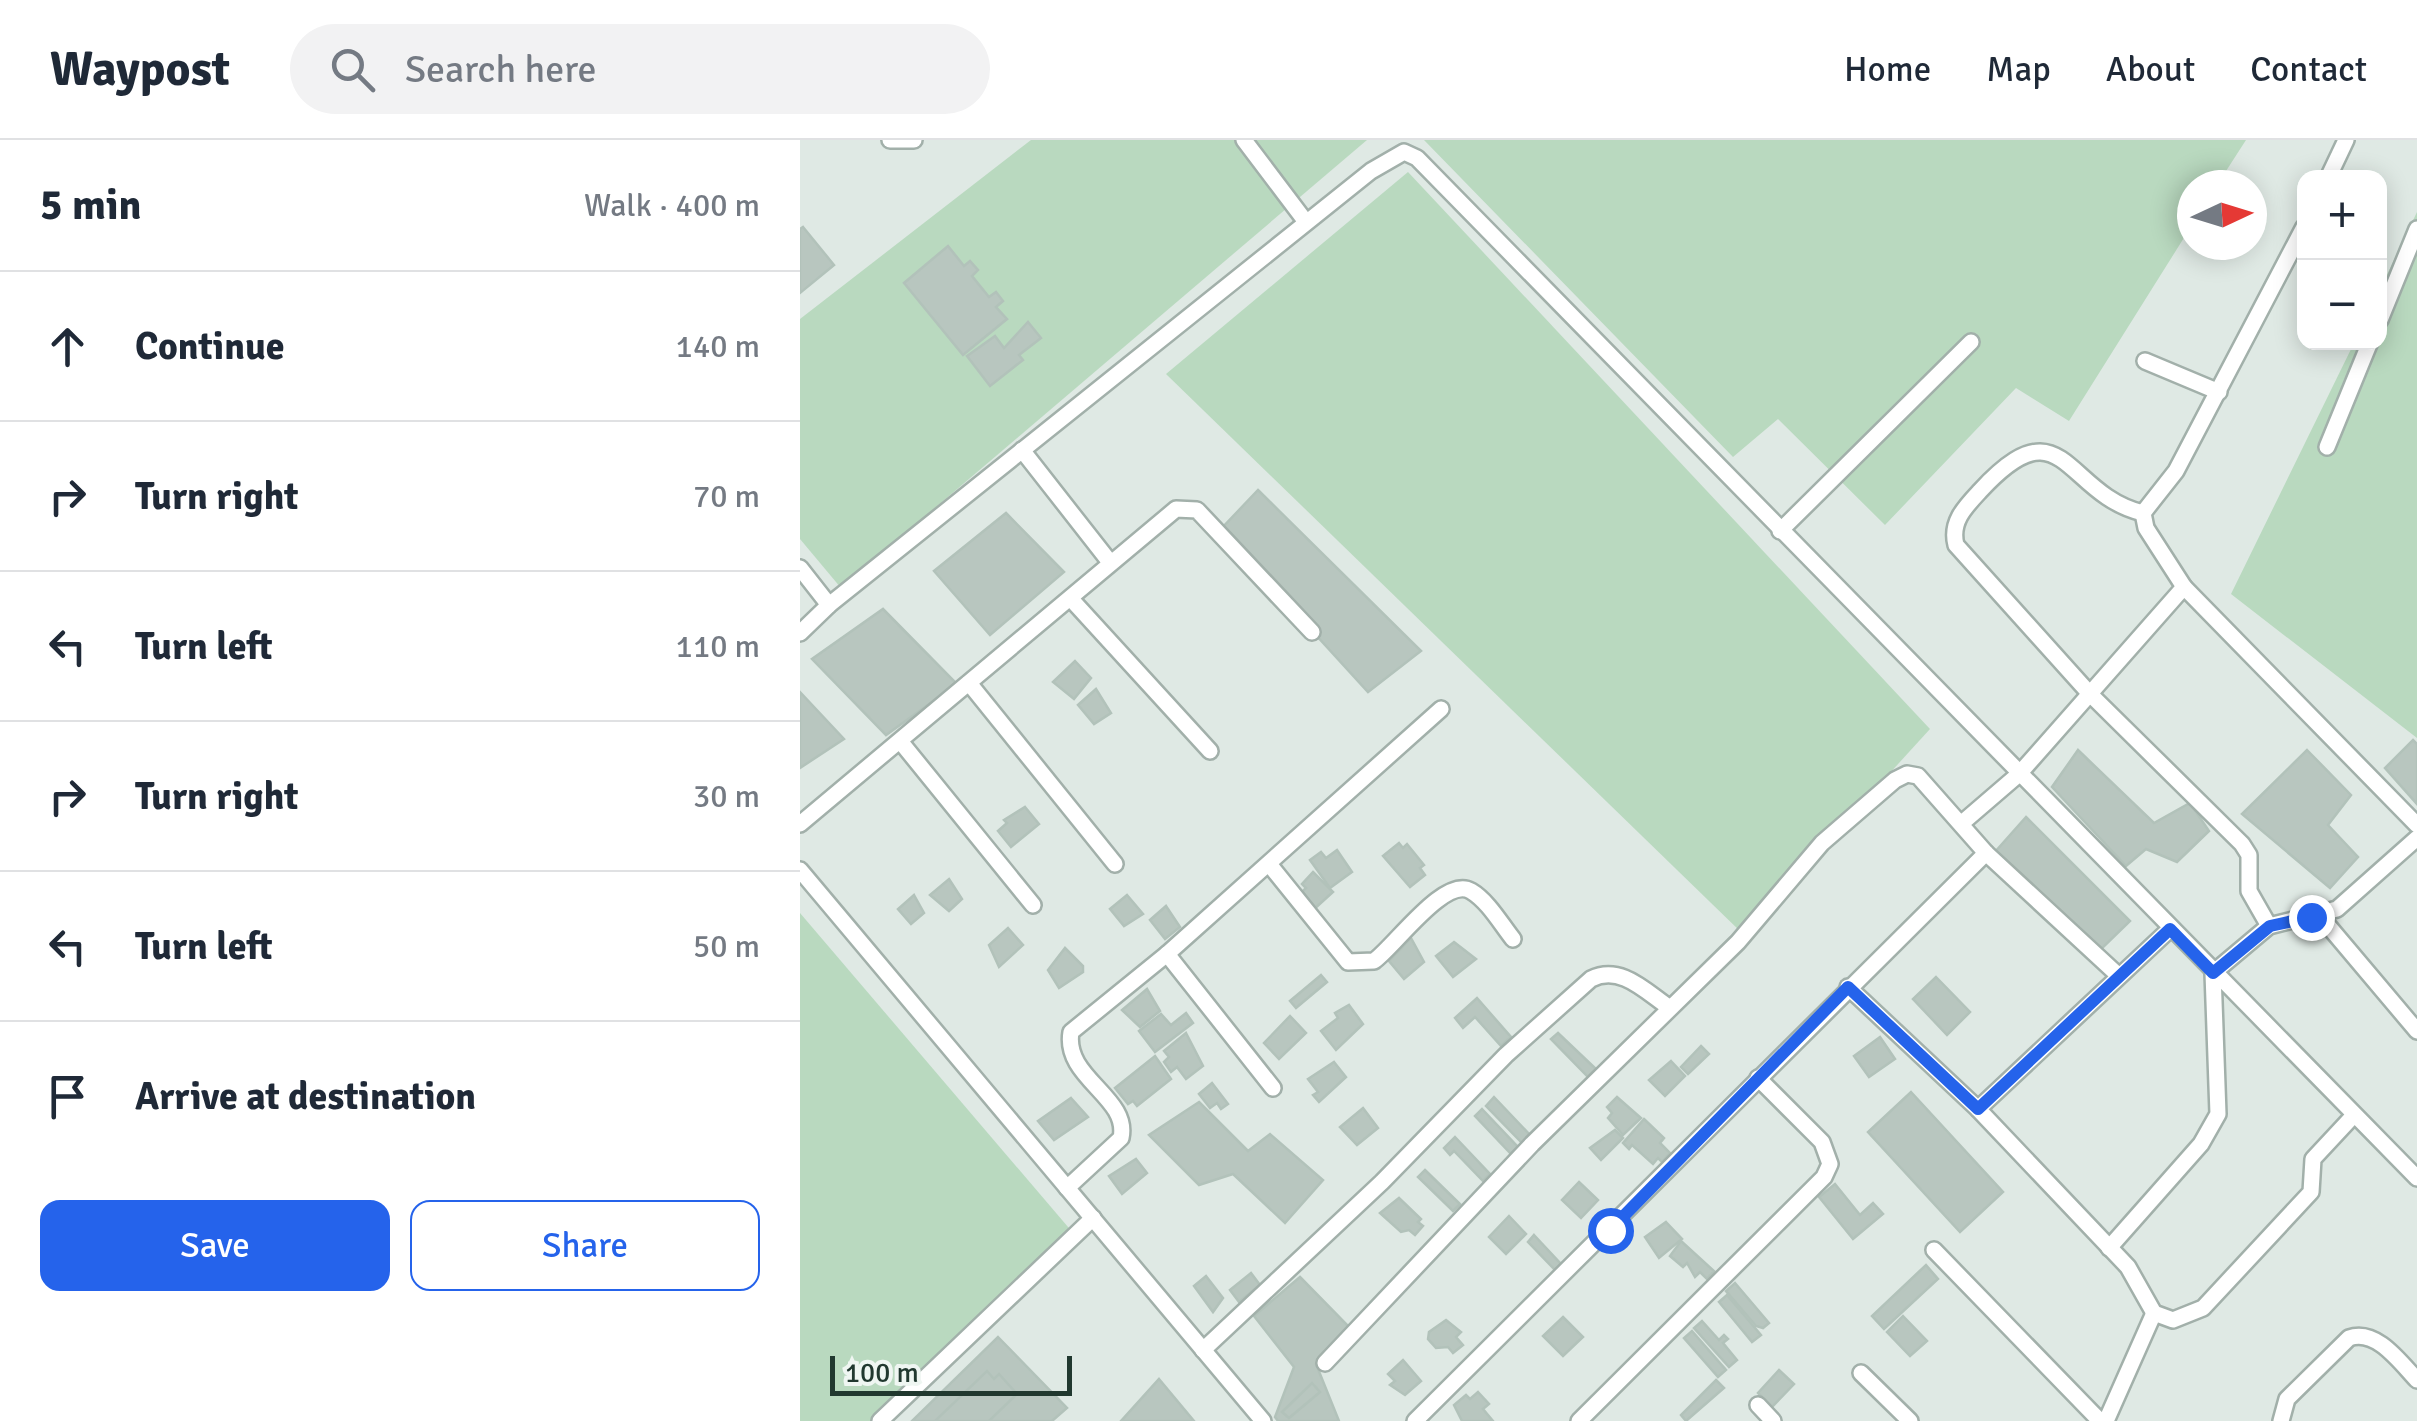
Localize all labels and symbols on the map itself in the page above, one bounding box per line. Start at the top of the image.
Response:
north arrow [2177,170,2267,260]
route end [2289,895,2335,941]
route start [1588,1208,1634,1254]
scale bar [830,1351,1072,1396]

